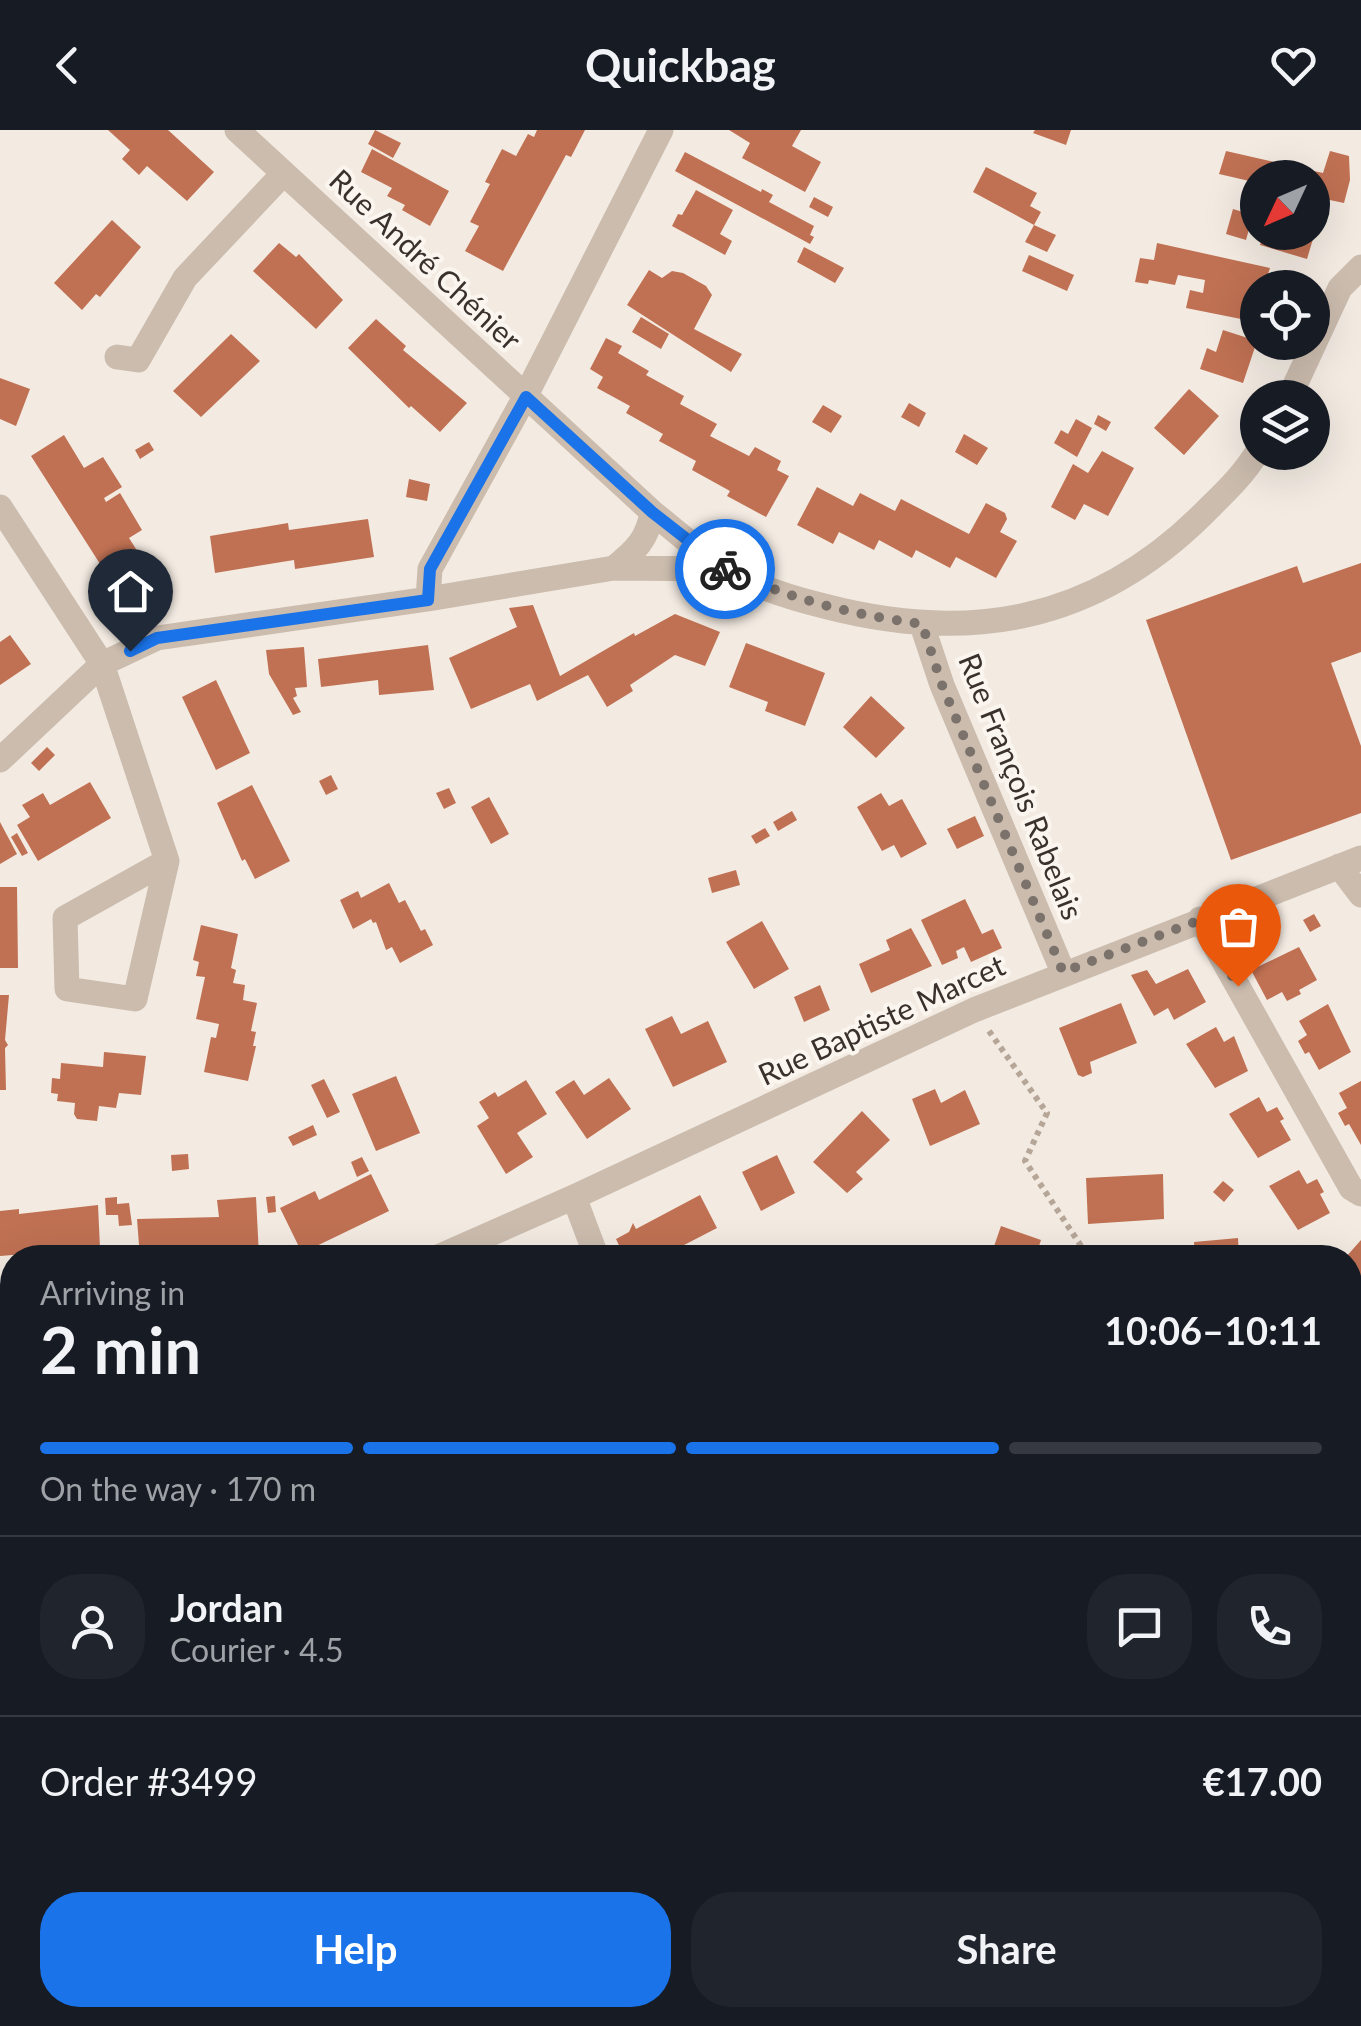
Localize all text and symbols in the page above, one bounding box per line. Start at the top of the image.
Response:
icon: back [40,38,95,93]
text: Quickbag [585,38,776,92]
icon: heart [1266,38,1321,93]
north arrow [1240,160,1330,250]
map controls [1240,160,1330,470]
street label: Rue André Chénier [323,161,529,357]
button: locate [1240,270,1330,360]
button: layers [1240,380,1330,470]
courier [675,519,775,619]
icon: bike [698,542,753,597]
pin [88,549,173,652]
icon: home [103,564,158,619]
street label: Rue François Rabelais [952,648,1092,924]
pin [1196,884,1281,987]
icon: bag [1211,899,1266,954]
street label: Rue Baptiste Marcet [752,946,1010,1092]
text: Arriving in [40,1273,185,1312]
text: 10:06–10:11 [1104,1307,1322,1353]
text: 2 min [40,1310,201,1388]
text: On the way · 170 m [40,1469,316,1508]
button: person [40,1574,145,1679]
button: chat [1087,1574,1192,1679]
button: phone [1217,1574,1322,1679]
text: Jordan [170,1584,283,1630]
text: Courier · 4.5 [170,1630,344,1669]
text: Order #3499 [40,1758,257,1804]
text: €17.00 [1203,1758,1322,1804]
button: Help [40,1892,671,2007]
button: Share [691,1892,1322,2007]

